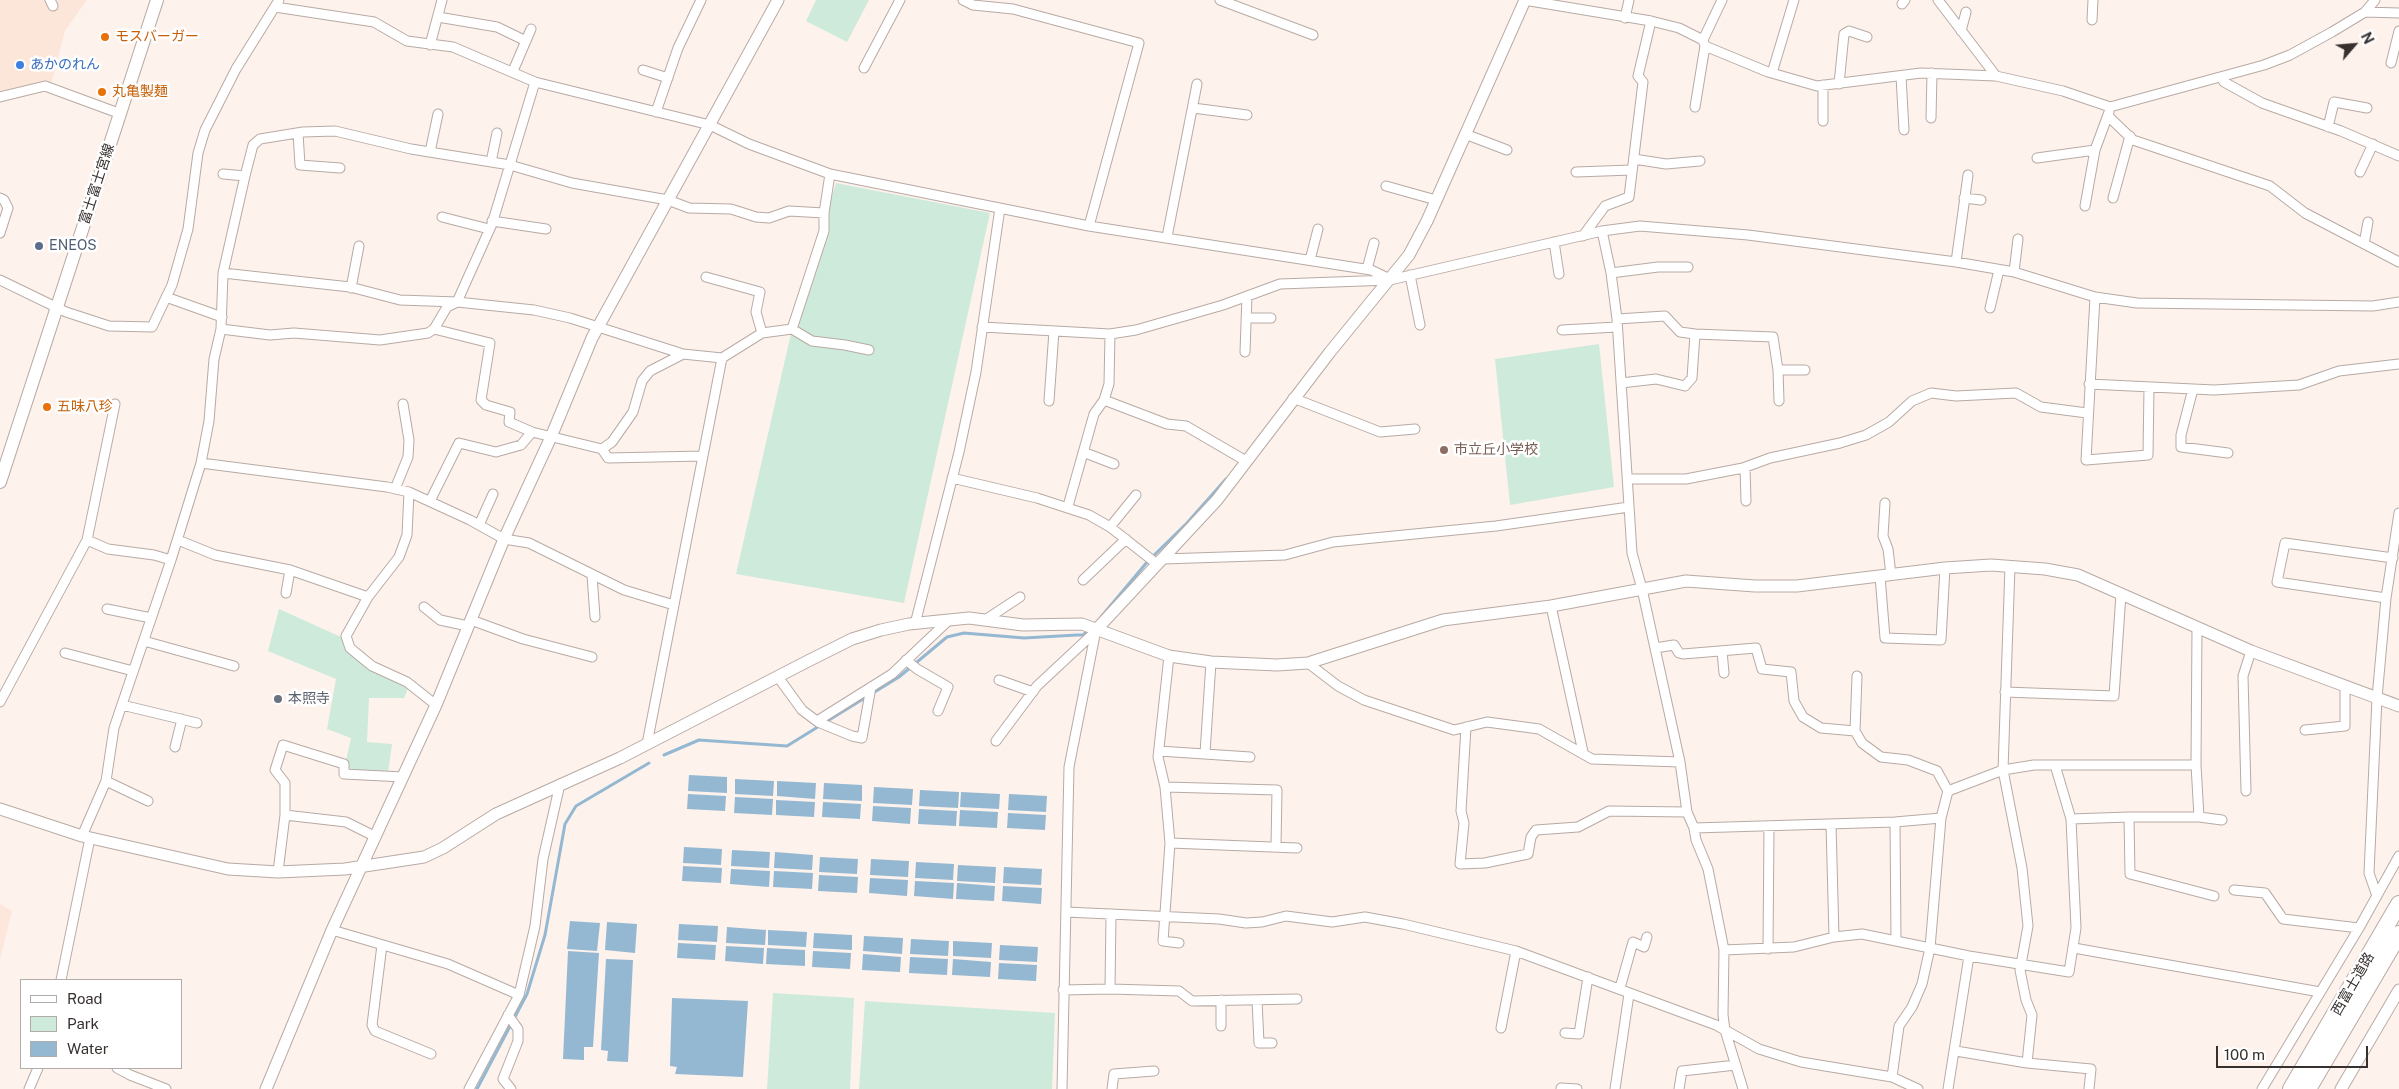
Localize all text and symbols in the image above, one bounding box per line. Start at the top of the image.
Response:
north arrow [2329,20,2379,70]
place label: モスバーガー [115,29,199,45]
text: N [2358,30,2377,47]
marker: モスバーガー [99,31,111,43]
place label: あかのれん [30,57,100,73]
marker: あかのれん [14,59,26,71]
place label: 丸亀製麺 [112,84,168,100]
marker: 丸亀製麺 [96,86,108,98]
street label: 富士富士宮線 [76,141,118,227]
place label: ENEOS [49,238,97,254]
marker: ENEOS [33,240,45,252]
place label: 五味八珍 [57,399,113,415]
marker: 五味八珍 [41,401,53,413]
place label: 市立丘小学校 [1454,442,1538,458]
marker: 市立丘小学校 [1438,444,1450,456]
place label: 本照寺 [288,691,330,707]
marker: 本照寺 [272,693,284,705]
street label: 西富士道路 [2328,949,2378,1019]
legend [20,979,182,1069]
text: Road [67,990,103,1007]
text: Park [67,1015,99,1032]
scale bar [2219,1036,2372,1068]
text: Water [67,1040,109,1057]
text: 100 m [2224,1046,2265,1063]

